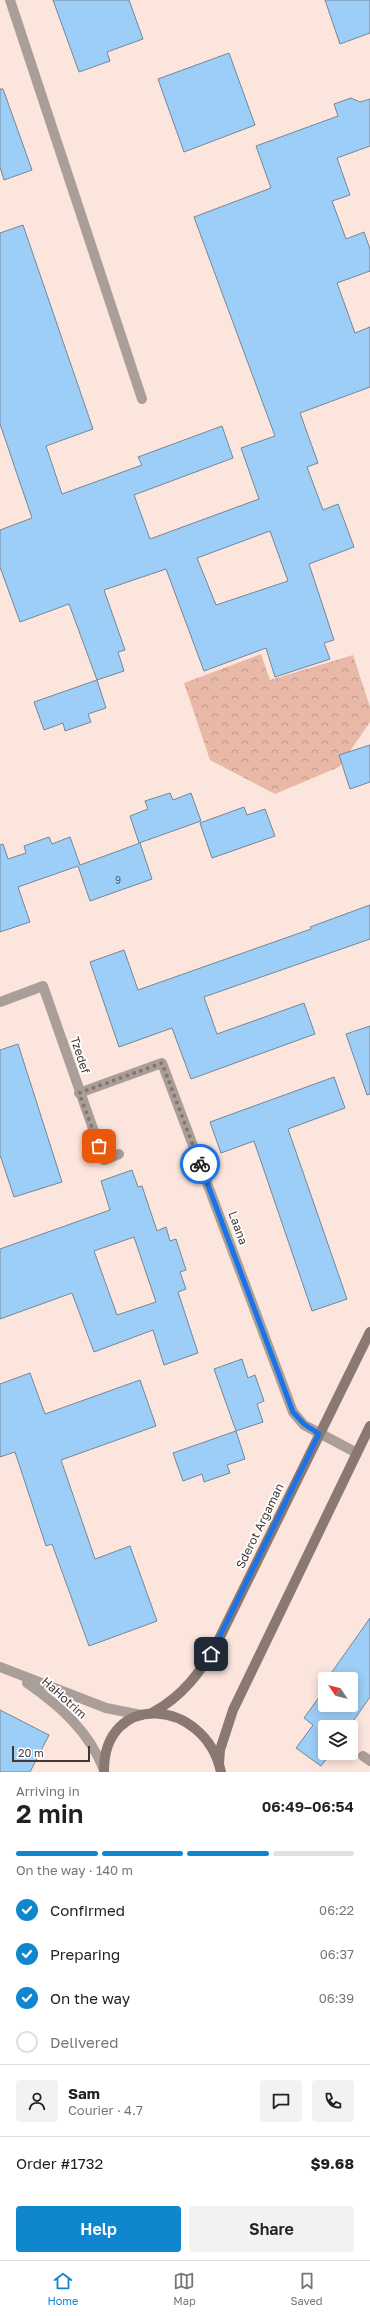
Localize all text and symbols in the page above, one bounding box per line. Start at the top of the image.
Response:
house number: 9 [115,874,121,886]
street label: Tzedef [67,1034,94,1076]
pin [82,1129,116,1163]
icon: bag [88,1135,110,1157]
courier [180,1144,220,1184]
icon: bike [189,1153,211,1175]
street label: Laana [225,1209,251,1247]
street label: Sderot Argaman [232,1481,287,1571]
pin [194,1637,228,1671]
icon: home [200,1643,222,1665]
north arrow [318,1672,358,1712]
map controls [318,1672,358,1760]
street label: HaHotrim [39,1673,90,1722]
button: layers [318,1720,358,1760]
scale bar [12,1744,90,1763]
text: 20 m [18,1746,44,1759]
text: Arriving in [16,1783,80,1799]
text: 06:49–06:54 [262,1797,354,1815]
text: 2 min [16,1798,84,1829]
text: On the way · 140 m [16,1862,133,1878]
icon: check [16,1899,38,1921]
text: Confirmed [50,1901,125,1919]
text: 06:22 [319,1902,354,1918]
icon: check [16,1943,38,1965]
text: Preparing [50,1945,120,1963]
text: 06:37 [320,1946,354,1962]
icon: check [16,1987,38,2009]
text: On the way [50,1989,130,2007]
text: 06:39 [319,1990,354,2006]
text: Delivered [50,2033,118,2051]
button: person [16,2080,58,2122]
button: chat [260,2080,302,2122]
button: phone [312,2080,354,2122]
text: Sam [68,2084,100,2102]
text: Courier · 4.7 [68,2102,143,2118]
text: Order #1732 [16,2154,103,2172]
text: $9.68 [310,2154,354,2172]
button: Help [16,2206,181,2252]
button: Share [189,2206,354,2252]
tab: Home [47,2270,78,2307]
tab: Map [173,2270,196,2307]
tab: Saved [290,2270,323,2307]

